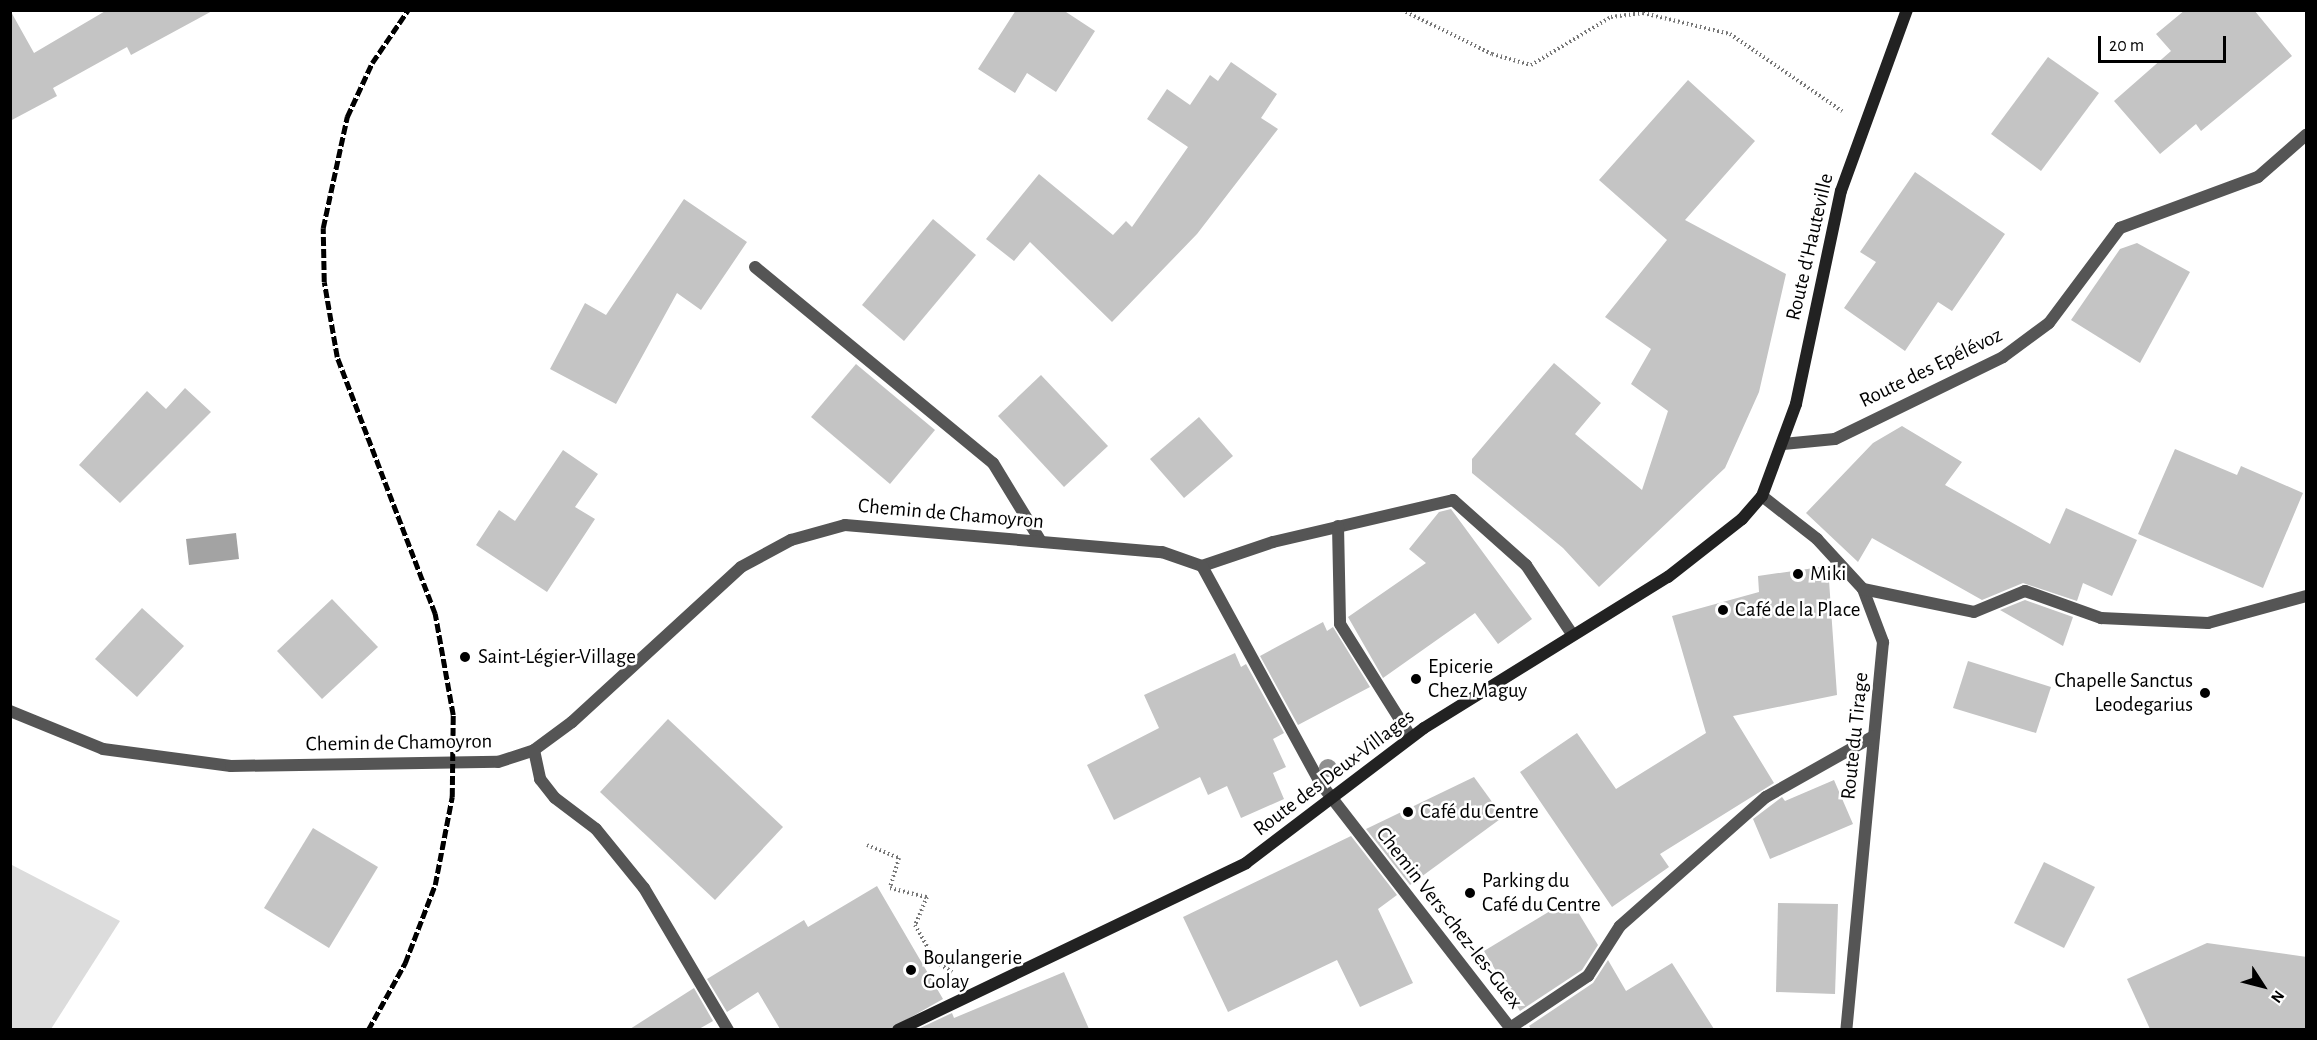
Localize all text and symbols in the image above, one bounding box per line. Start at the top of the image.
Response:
scale bar [2101,24,2228,62]
text: 20 m [2109,37,2144,55]
street label: Route d'Hauteville [1781,171,1839,323]
street label: Route des Epélévoz [1855,323,2007,413]
street label: Chemin de Chamoyron [857,493,1045,535]
place label: Miki [1810,561,1846,587]
marker: Miki [1791,567,1805,581]
place label: Café de la Place [1735,597,1860,623]
marker: Café de la Place [1716,603,1730,617]
place label: Saint-Légier-Village [478,644,636,670]
marker: Saint-Légier-Village [456,648,474,666]
place label: Epicerie Chez Maguy [1428,654,1527,704]
place label: Chapelle Sanctus Leodegarius [2054,668,2193,718]
street label: Route du Tirage [1836,671,1874,801]
marker: Epicerie Chez Maguy [1409,672,1423,686]
marker: Chapelle Sanctus Leodegarius [2198,686,2212,700]
street label: Route des Deux-Villages [1248,704,1420,842]
street label: Chemin de Chamoyron [306,729,492,757]
place label: Café du Centre [1420,799,1539,825]
marker: Café du Centre [1401,805,1415,819]
street label: Chemin Vers-chez-les-Guex [1370,822,1528,1014]
place label: Parking du Café du Centre [1482,868,1601,918]
marker: Parking du Café du Centre [1463,886,1477,900]
place label: Boulangerie Golay [923,945,1022,995]
north arrow [2233,956,2293,1016]
marker: Boulangerie Golay [904,963,918,977]
text: N [2268,987,2287,1006]

